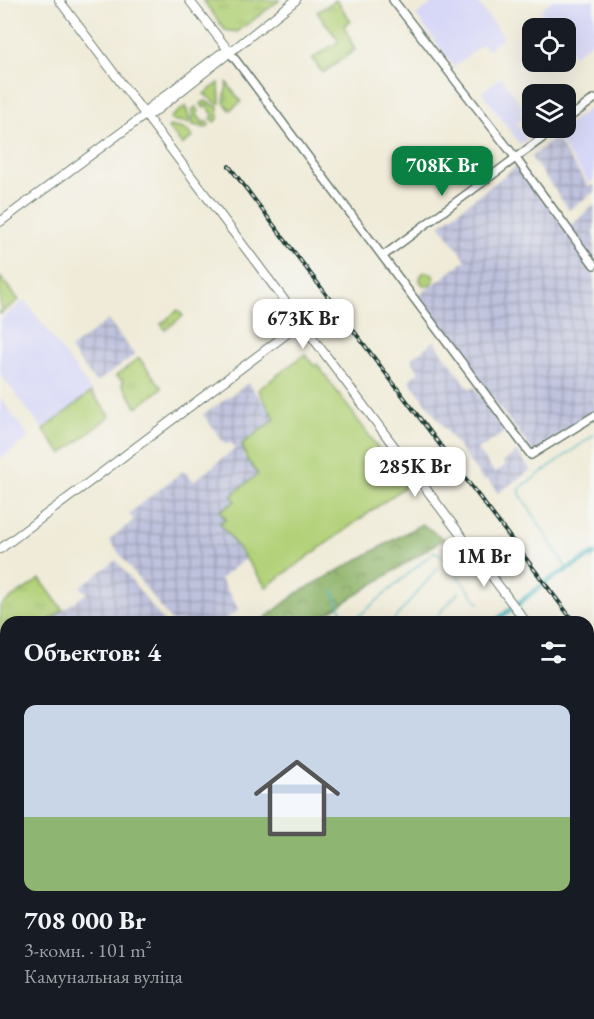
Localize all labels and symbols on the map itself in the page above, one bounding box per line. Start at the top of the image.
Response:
pin: 708K Br [387,146,497,197]
pin: 673K Br [248,299,358,350]
pin: 285K Br [360,447,470,498]
pin: 1M Br [442,537,526,588]

